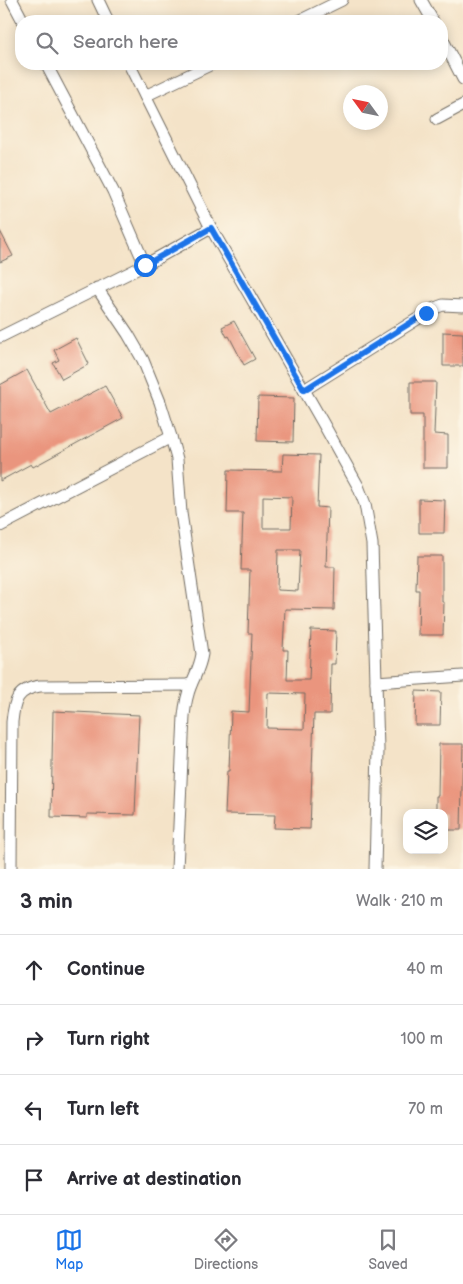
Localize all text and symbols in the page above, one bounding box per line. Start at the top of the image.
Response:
search box [15,15,448,70]
icon: search [33,29,61,57]
text: Search here [73,31,178,54]
north arrow [343,85,388,130]
route start [134,254,157,277]
route end [415,302,438,325]
map controls [403,809,448,854]
button: layers [403,809,448,854]
text: 3 min [20,889,73,914]
text: Walk · 210 m [356,892,443,911]
icon: ahead [20,956,48,984]
text: Continue [67,958,145,981]
text: 40 m [406,960,443,979]
icon: right [20,1026,48,1054]
text: Turn right [67,1028,150,1051]
text: 100 m [400,1030,443,1049]
icon: left [20,1096,48,1124]
text: Turn left [67,1098,139,1121]
text: 70 m [408,1100,443,1119]
icon: arrive [20,1166,48,1194]
text: Arrive at destination [67,1168,242,1191]
tab: Map [55,1226,83,1273]
tab: Directions [194,1226,258,1273]
tab: Saved [368,1226,408,1273]

